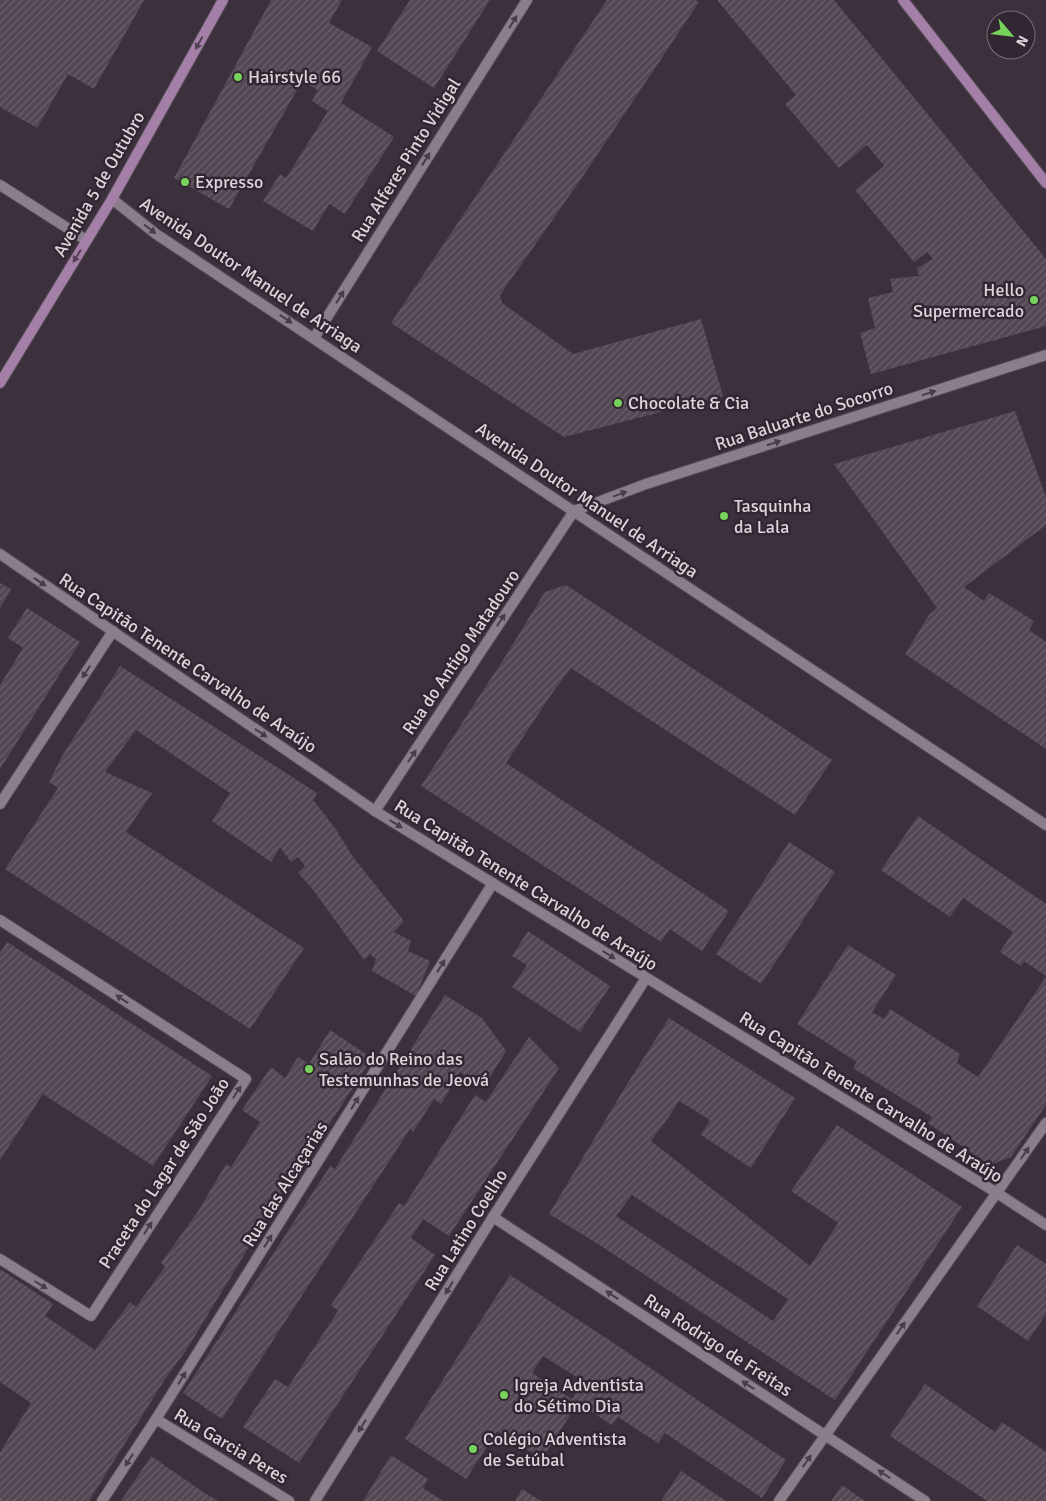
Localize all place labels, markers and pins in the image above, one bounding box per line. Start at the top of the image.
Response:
place label: Hairstyle 66 [248,66,341,88]
marker: Hairstyle 66 [232,71,244,83]
place label: Expresso [195,171,263,193]
marker: Expresso [179,176,191,188]
place label: Hello Supermercado [913,279,1024,322]
marker: Hello Supermercado [1028,294,1040,306]
place label: Chocolate & Cia [628,392,749,414]
marker: Chocolate & Cia [612,397,624,409]
place label: Tasquinha da Lala [734,495,811,538]
marker: Tasquinha da Lala [718,510,730,522]
place label: Salão do Reino das Testemunhas de Jeová [319,1048,489,1091]
marker: Salão do Reino das Testemunhas de Jeová [303,1063,315,1075]
place label: Igreja Adventista do Sétimo Dia [514,1374,644,1417]
marker: Igreja Adventista do Sétimo Dia [498,1389,510,1401]
place label: Colégio Adventista de Setúbal [483,1428,627,1471]
marker: Colégio Adventista de Setúbal [467,1443,479,1455]

